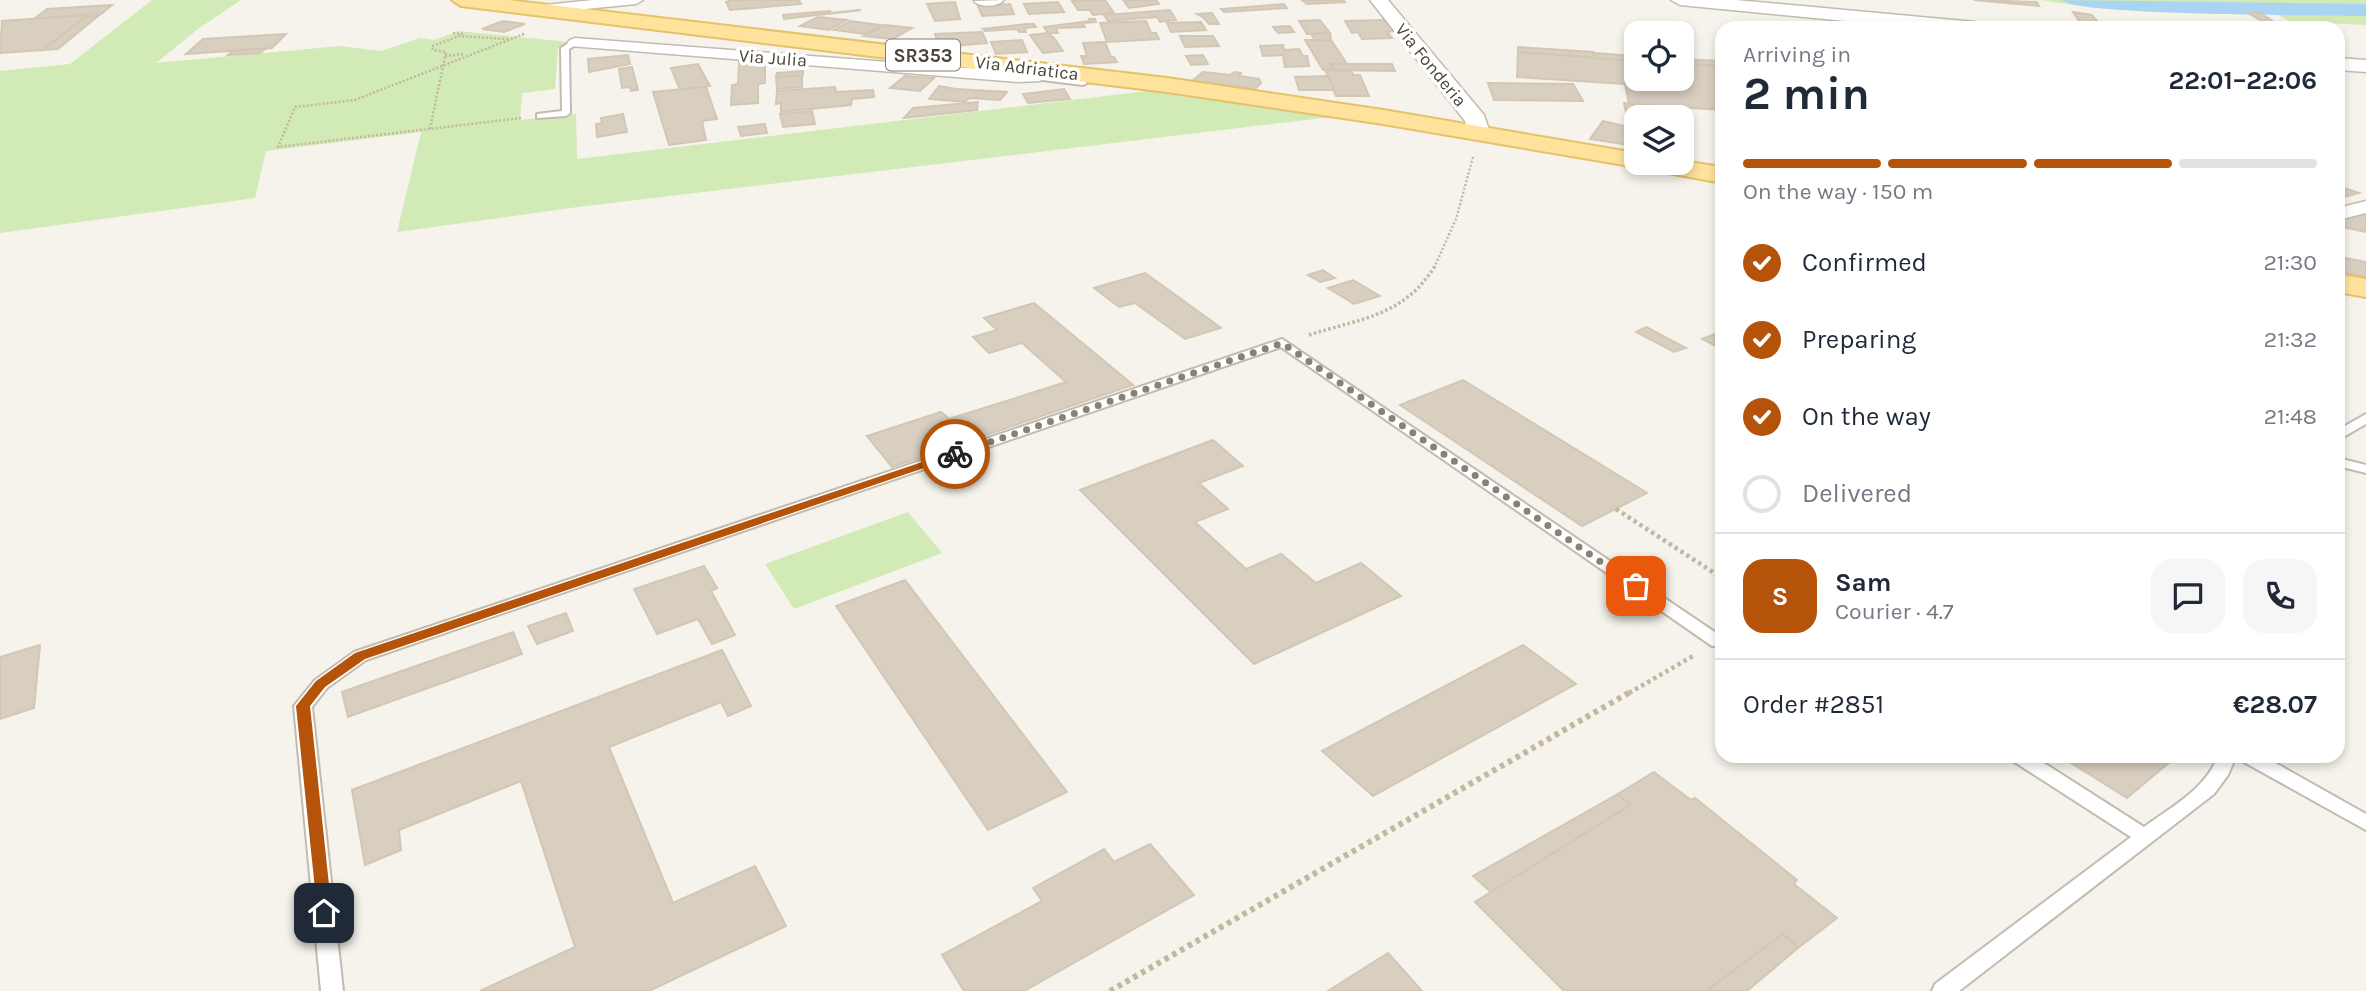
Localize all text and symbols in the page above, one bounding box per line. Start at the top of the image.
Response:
street label: Via Fonderia [1391,19,1471,111]
map controls [1624,21,1694,175]
button: locate [1624,21,1694,91]
road number: SR353 [886,40,960,70]
text: Arriving in [1743,41,1851,68]
street label: Via Julia [738,45,808,71]
street label: Via Adriatica [974,51,1080,85]
text: 22:01–22:06 [2168,65,2317,96]
text: 2 min [1743,67,1870,121]
button: layers [1624,105,1694,175]
text: On the way · 150 m [1743,178,1933,205]
icon: check [1743,244,1781,282]
text: Confirmed [1802,247,1927,278]
text: 21:30 [2264,249,2317,276]
icon: check [1743,321,1781,359]
text: Preparing [1802,324,1916,355]
text: 21:32 [2264,326,2317,353]
icon: check [1743,398,1781,436]
text: On the way [1802,401,1931,432]
text: 21:48 [2264,403,2317,430]
courier [920,419,990,489]
icon: bike [936,435,974,473]
text: Delivered [1802,478,1912,509]
pin [1606,556,1666,616]
button: chat [2151,559,2225,633]
button: phone [2243,559,2317,633]
icon: bag [1617,567,1655,605]
text: Sam [1835,567,1891,598]
text: S [1772,581,1788,612]
text: Courier · 4.7 [1835,598,1954,625]
text: Order #2851 [1743,689,1884,720]
text: €28.07 [2233,689,2317,720]
pin [294,883,354,943]
icon: home [305,894,343,932]

